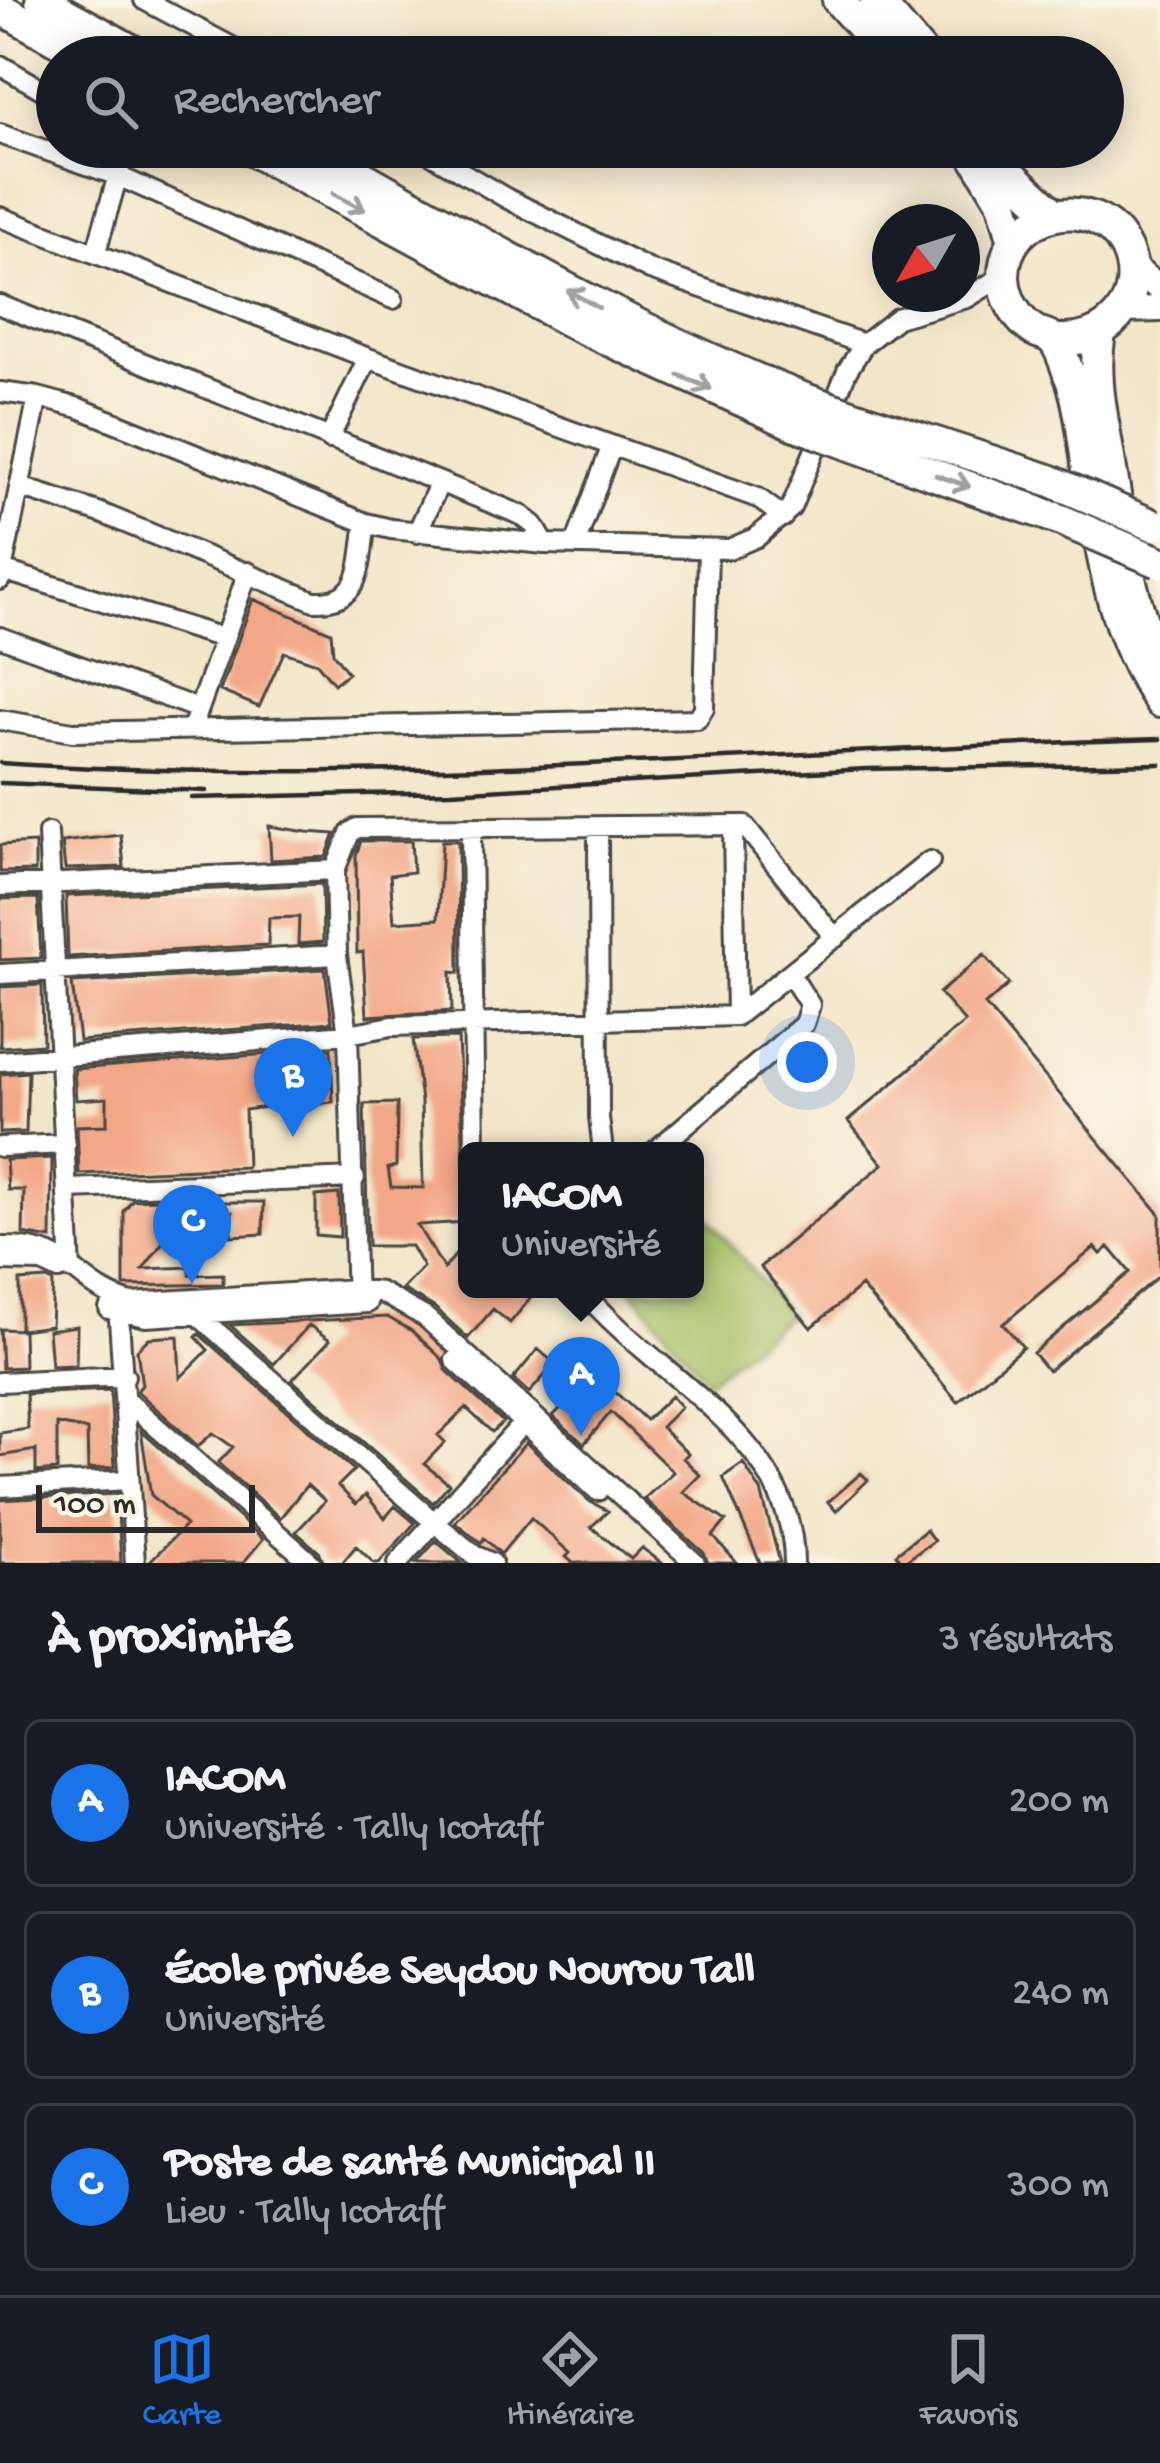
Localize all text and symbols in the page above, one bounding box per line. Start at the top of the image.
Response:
search box [36,36,1124,168]
icon: search [78,69,144,135]
text: Rechercher [174,76,378,129]
one-way arrow [331,191,366,214]
north arrow [872,204,980,312]
one-way arrow [567,287,602,311]
one-way arrow [677,372,713,394]
one-way arrow [933,472,970,493]
your location [777,1032,837,1092]
pin: B [254,1038,332,1137]
popup [458,1142,704,1298]
text: IACOM [501,1171,621,1224]
pin: C [153,1185,231,1284]
text: Université [501,1224,661,1270]
pin: A [542,1337,620,1436]
scale bar [36,1479,255,1532]
text: 100 m [54,1487,136,1525]
text: À proximité [48,1611,292,1671]
text: 3 résultats [939,1618,1112,1664]
text: IACOM [165,1754,285,1807]
text: A [78,1780,102,1826]
text: 200 m [1009,1780,1109,1826]
text: Université · Tally Icotaff [165,1807,542,1853]
text: École privée Seydou Nourou Tall [165,1946,755,1999]
text: B [80,1972,100,2018]
text: 240 m [1012,1972,1109,2018]
text: Université [165,1999,325,2045]
text: Poste de santé Municipal II [165,2138,655,2191]
text: C [79,2164,101,2210]
text: 300 m [1008,2164,1109,2210]
text: Lieu · Tally Icotaff [165,2191,443,2237]
tab: Carte [143,2326,221,2436]
tab: Itinéraire [507,2326,634,2436]
tab: Favoris [919,2326,1017,2436]

